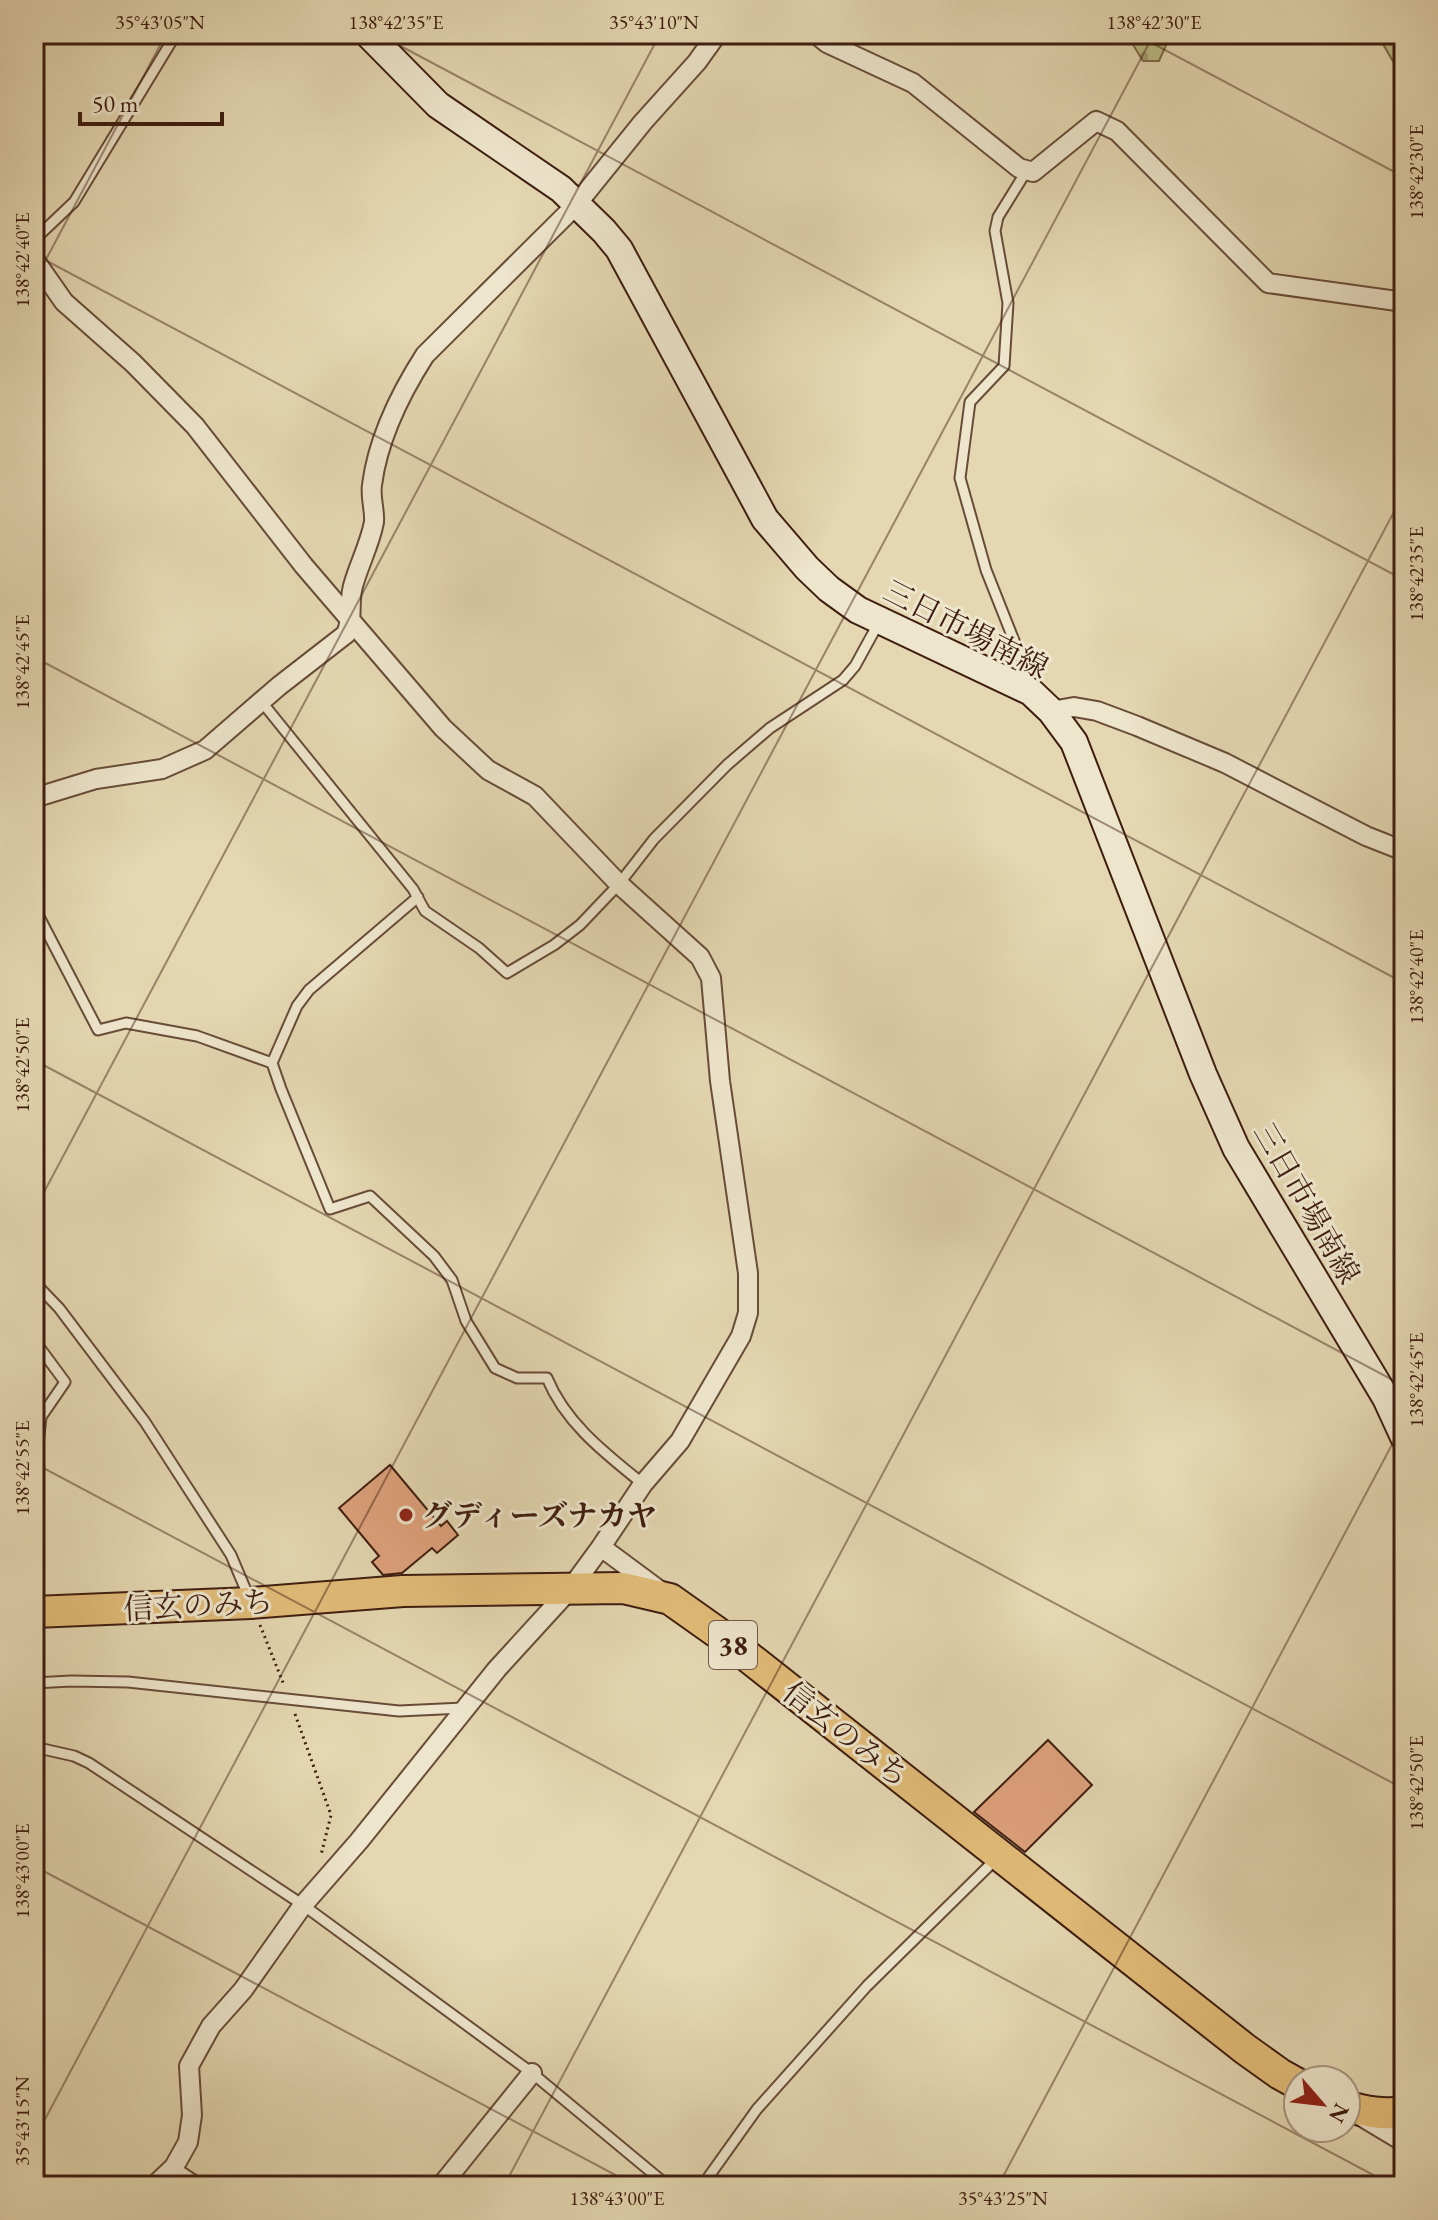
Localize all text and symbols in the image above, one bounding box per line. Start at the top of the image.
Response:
text: 35°43'05"N [115,9,205,35]
text: 138°42'35"E [349,9,443,35]
text: 35°43'10"N [609,9,699,35]
text: 138°42'30"E [1107,9,1201,35]
scale bar [80,76,222,126]
text: 50 m [92,88,139,119]
text: 138°42'30"E [1403,125,1429,219]
text: 138°42'40"E [9,213,35,307]
text: 138°42'35"E [1403,527,1429,621]
street label: 三日市場南線 [877,571,1055,687]
text: 138°42'45"E [9,615,35,709]
text: 138°42'40"E [1403,930,1429,1024]
text: 138°42'50"E [9,1018,35,1112]
street label: 三日市場南線 [1245,1115,1369,1291]
text: 138°42'45"E [1403,1333,1429,1427]
text: 138°42'55"E [9,1421,35,1515]
place label: グディーズナカヤ [422,1496,657,1535]
marker: グディーズナカヤ [397,1506,415,1524]
street label: 信玄のみち [122,1582,274,1628]
road number: 38 [709,1621,757,1669]
street label: 信玄のみち [775,1672,917,1796]
text: 138°42'50"E [1403,1736,1429,1830]
text: 138°43'00"E [9,1824,35,1918]
north arrow [1282,2064,1362,2144]
text: 35°43'15"N [9,2076,35,2166]
text: N [1322,2098,1356,2128]
text: 138°43'00"E [570,2185,664,2211]
text: 35°43'25"N [958,2185,1048,2211]

